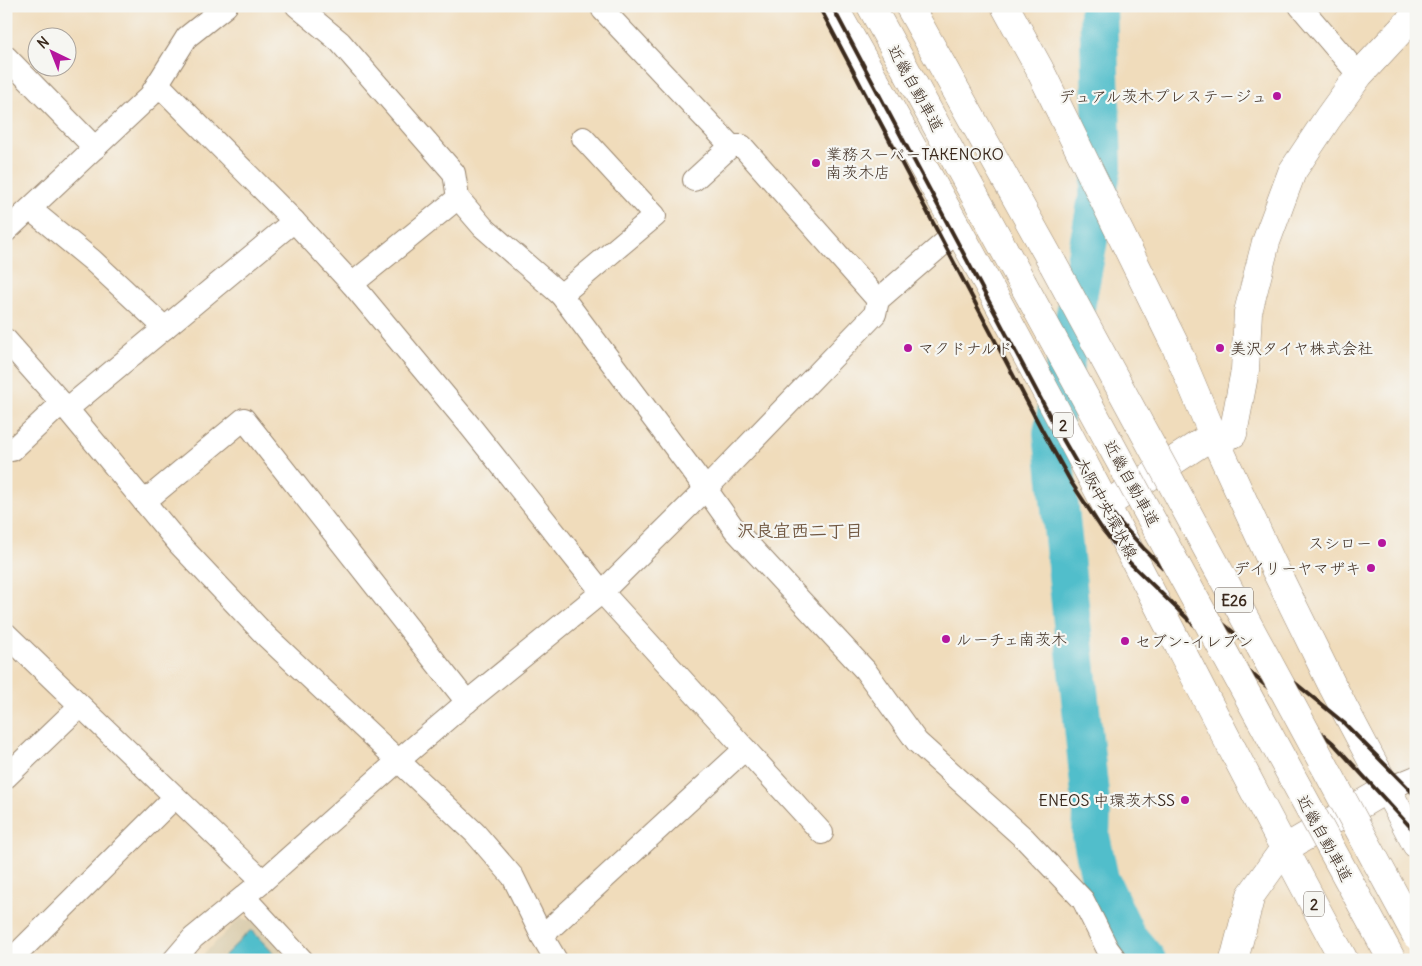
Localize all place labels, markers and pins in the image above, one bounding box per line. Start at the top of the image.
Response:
place label: デュアル茨木プレステージュ [1059,86,1267,106]
marker: デュアル茨木プレステージュ [1271,90,1283,102]
place label: 業務スーパーTAKENOKO 南茨木店 [826,144,1004,182]
marker: 業務スーパーTAKENOKO 南茨木店 [810,157,822,169]
place label: マクドナルド [918,338,1013,358]
place label: 美沢タイヤ株式会社 [1230,338,1373,358]
marker: マクドナルド [902,342,914,354]
marker: 美沢タイヤ株式会社 [1214,342,1226,354]
place label: スシロー [1308,533,1372,553]
marker: スシロー [1376,537,1388,549]
place label: デイリーヤマザキ [1234,558,1361,578]
marker: デイリーヤマザキ [1365,562,1377,574]
place label: ルーチェ南茨木 [956,629,1067,649]
place label: セブン-イレブン [1135,631,1254,651]
marker: ルーチェ南茨木 [940,633,952,645]
marker: セブン-イレブン [1119,635,1131,647]
place label: ENEOS 中環茨木SS [1038,790,1175,810]
marker: ENEOS 中環茨木SS [1179,794,1191,806]

